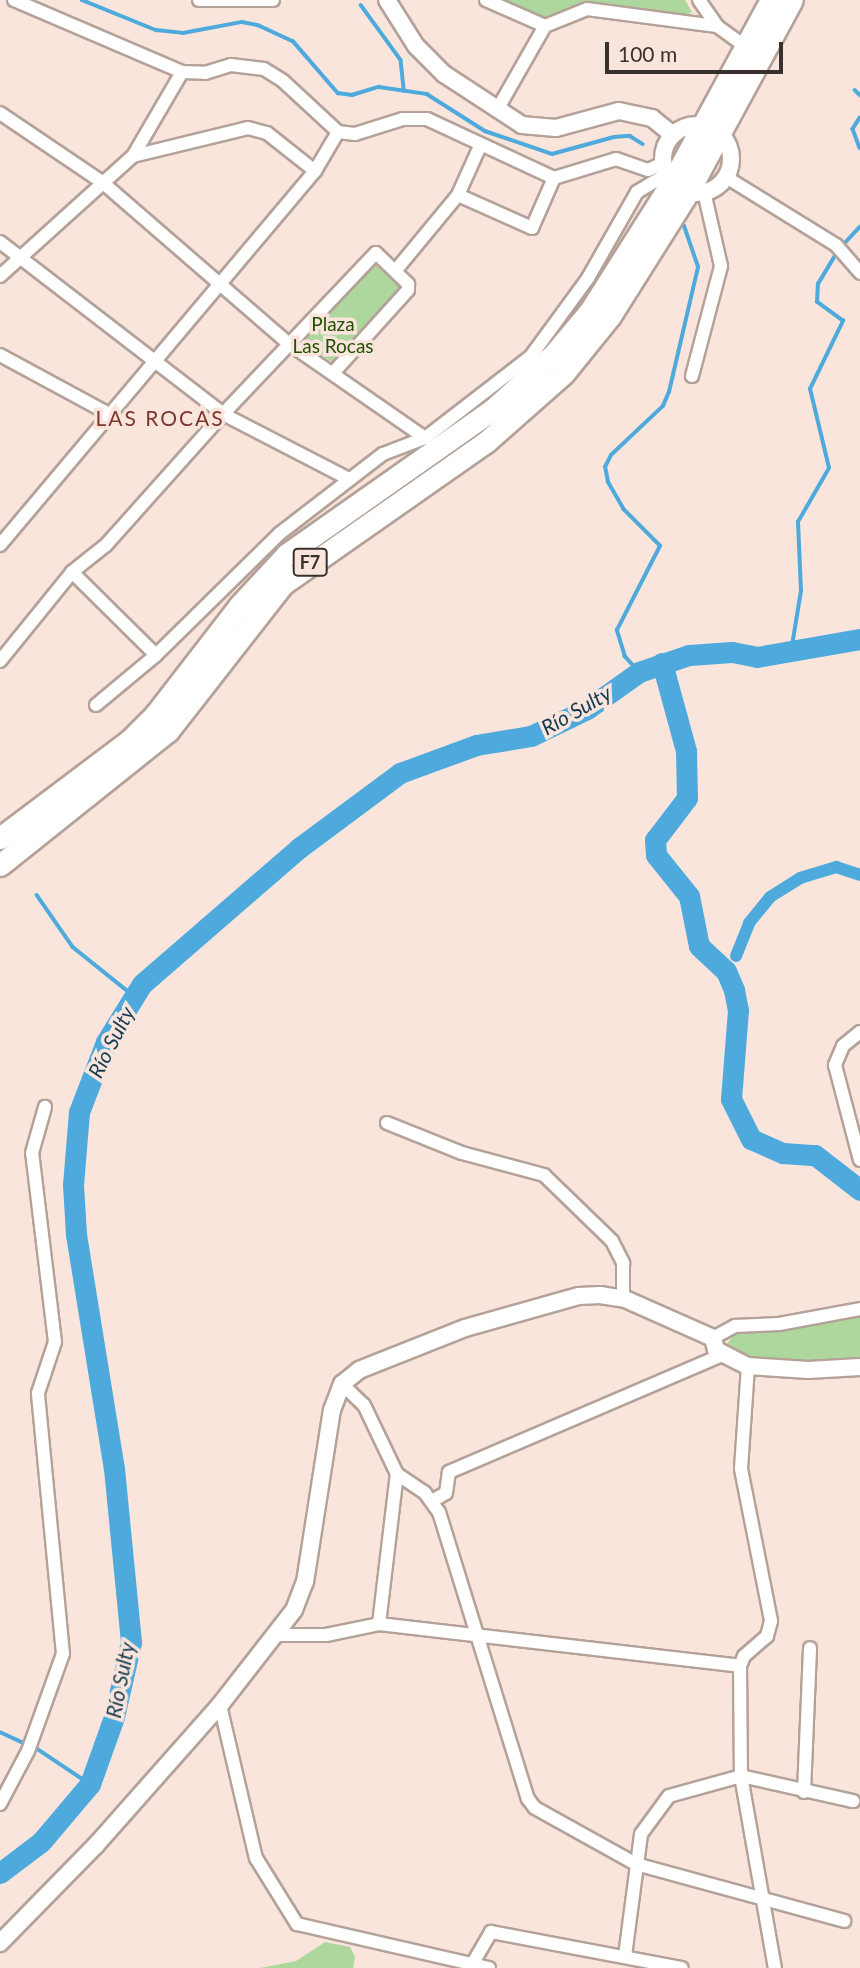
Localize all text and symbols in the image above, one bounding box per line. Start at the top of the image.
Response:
scale bar [608,28,786,72]
text: 100 m [618,41,677,66]
park label: Plaza Las Rocas [292,313,374,357]
district label: LAS ROCAS [97,405,223,431]
road number: F7 [292,548,328,576]
water label: Río Sulty [537,680,615,740]
water label: Río Sulty [82,1002,140,1082]
water label: Río Sulty [100,1640,140,1720]

